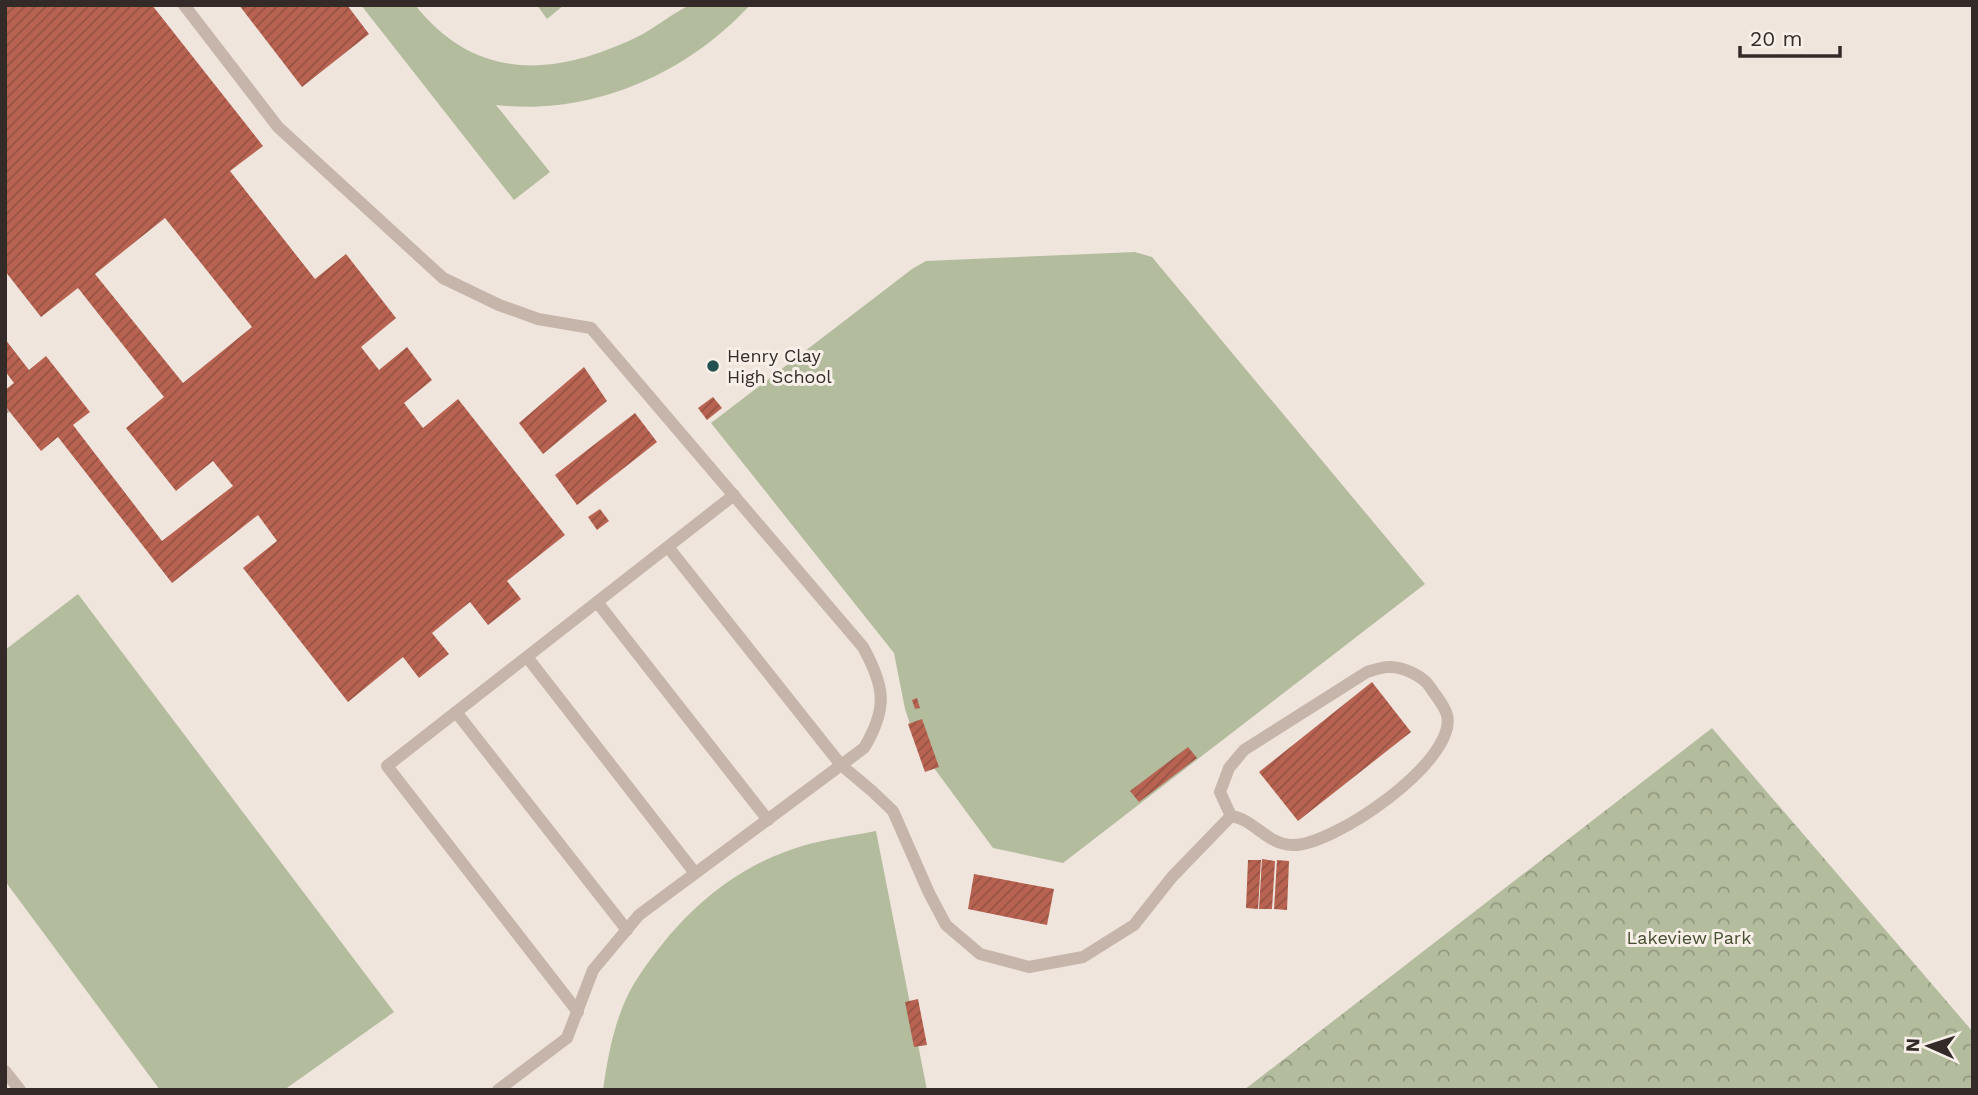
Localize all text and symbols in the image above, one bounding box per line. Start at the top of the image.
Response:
scale bar [1740,14,1840,58]
text: 20 m [1750,26,1802,51]
place label: Henry Clay High School [727,345,832,387]
marker: Henry Clay High School [705,358,721,374]
park label: Lakeview Park [1627,927,1751,948]
north arrow [1894,1011,1964,1081]
text: N [1901,1037,1924,1053]

